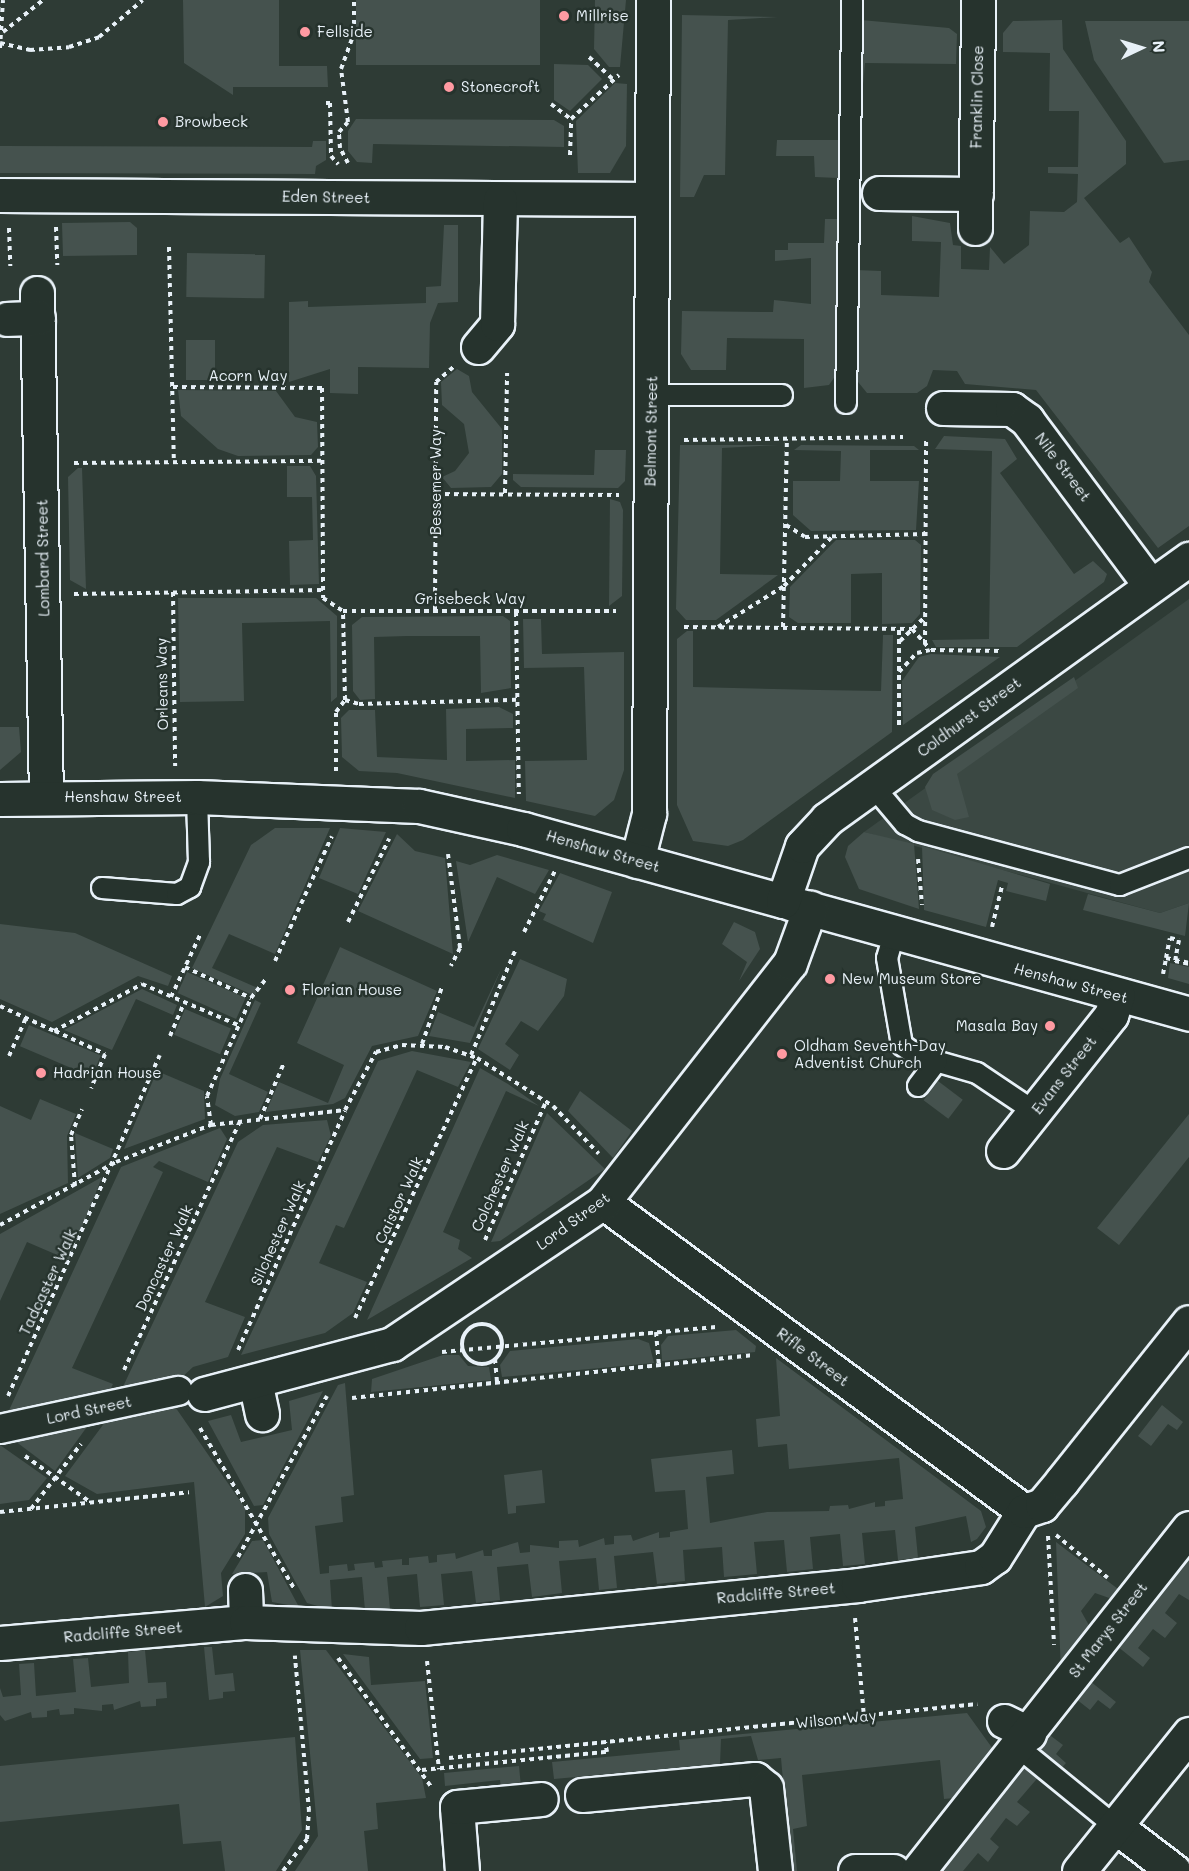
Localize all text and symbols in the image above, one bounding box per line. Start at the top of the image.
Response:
place label: Millrise [576,7,629,25]
marker: Millrise [557,9,571,23]
north arrow [1111,18,1171,78]
place label: Fellside [317,23,373,41]
marker: Fellside [298,25,312,39]
text: N [1149,40,1170,54]
street label: Franklin Close [967,45,987,149]
place label: Stonecroft [461,78,540,96]
marker: Stonecroft [442,80,456,94]
place label: Browbeck [175,113,248,131]
marker: Browbeck [156,115,170,129]
street label: Eden Street [282,187,370,207]
street label: Acorn Way [208,367,288,385]
street label: Belmont Street [641,376,661,486]
street label: Bessemer Way [427,429,445,535]
street label: Nile Street [1031,429,1095,505]
street label: Lombard Street [33,499,53,617]
street label: Grisebeck Way [415,590,525,608]
street label: Orleans Way [152,638,172,730]
street label: Coldhurst Street [914,673,1024,761]
street label: Henshaw Street [64,788,182,806]
street label: Henshaw Street [544,826,662,876]
street label: Henshaw Street [1012,959,1130,1007]
place label: New Museum Store [842,970,981,988]
marker: New Museum Store [823,972,837,986]
place label: Florian House [302,981,402,999]
marker: Florian House [283,983,297,997]
place label: Masala Bay [956,1017,1038,1035]
marker: Masala Bay [1043,1019,1057,1033]
street label: Evans Street [1028,1032,1100,1118]
place label: Oldham Seventh-Day Adventist Church [794,1036,946,1071]
marker: Oldham Seventh-Day Adventist Church [775,1047,789,1061]
place label: Hadrian House [53,1064,161,1082]
marker: Hadrian House [34,1066,48,1080]
street label: Colchester Walk [467,1118,533,1234]
street label: Caistor Walk [371,1154,427,1246]
street label: Silchester Walk [247,1178,309,1288]
street label: Lord Street [533,1188,613,1254]
street label: Doncaster Walk [131,1202,197,1314]
street label: Tadcaster Walk [16,1226,80,1338]
street label: Rifle Street [773,1324,853,1390]
street label: Lord Street [45,1392,133,1428]
street label: Radcliffe Street [716,1579,836,1607]
street label: St Marys Street [1065,1579,1151,1681]
street label: Radcliffe Street [63,1618,183,1646]
street label: Wilson Way [795,1706,877,1732]

